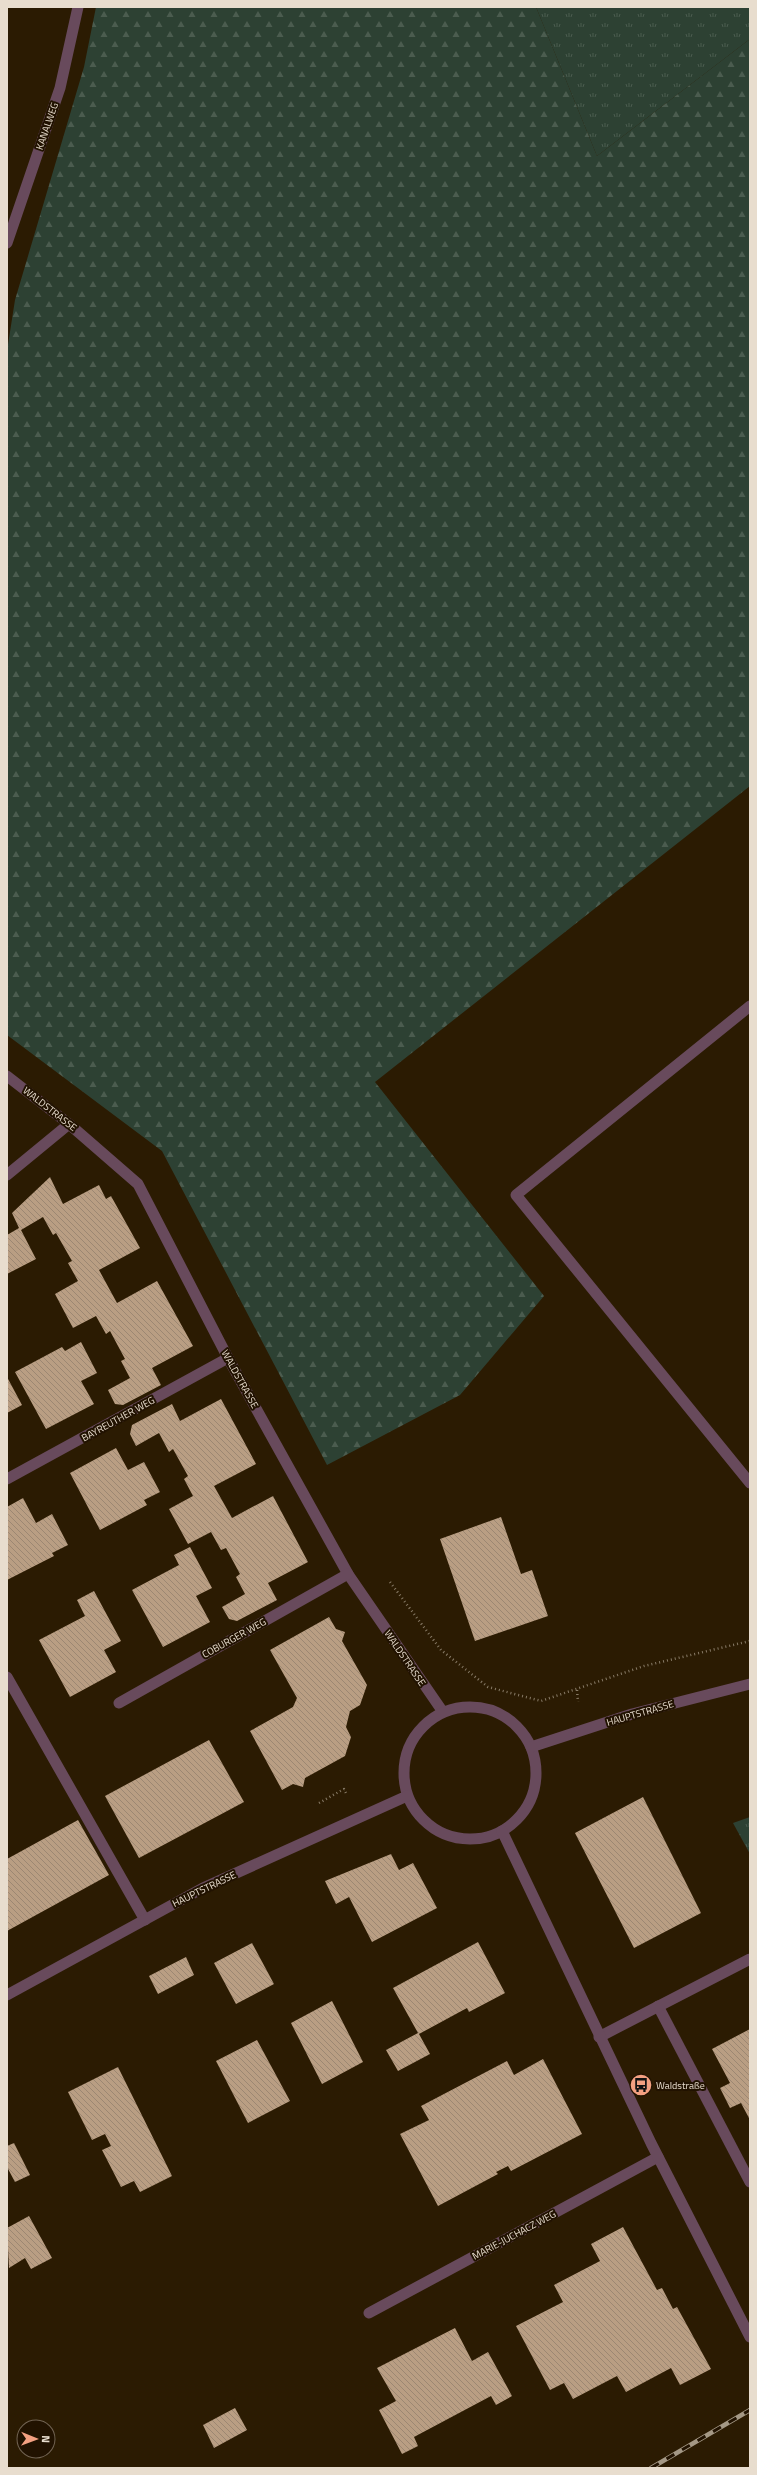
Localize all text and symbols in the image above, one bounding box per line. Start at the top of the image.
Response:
street label: KANALWEG [32,100,62,152]
street label: WALDSTRASSE [20,1083,81,1135]
street label: WALDSTRASSE [218,1347,263,1411]
street label: BAYREUTHER WEG [79,1393,157,1445]
street label: COBURGER WEG [199,1614,269,1662]
street label: WALDSTRASSE [381,1627,430,1689]
street label: HAUPTSTRASSE [605,1696,676,1730]
street label: HAUPTSTRASSE [170,1867,239,1911]
bus stop icon: Waldstraße [628,2072,654,2098]
place label: Waldstraße [656,2078,705,2093]
street label: MARIE-JUCHACZ WEG [469,2206,559,2264]
north arrow [16,2419,56,2459]
text: N [38,2435,54,2443]

